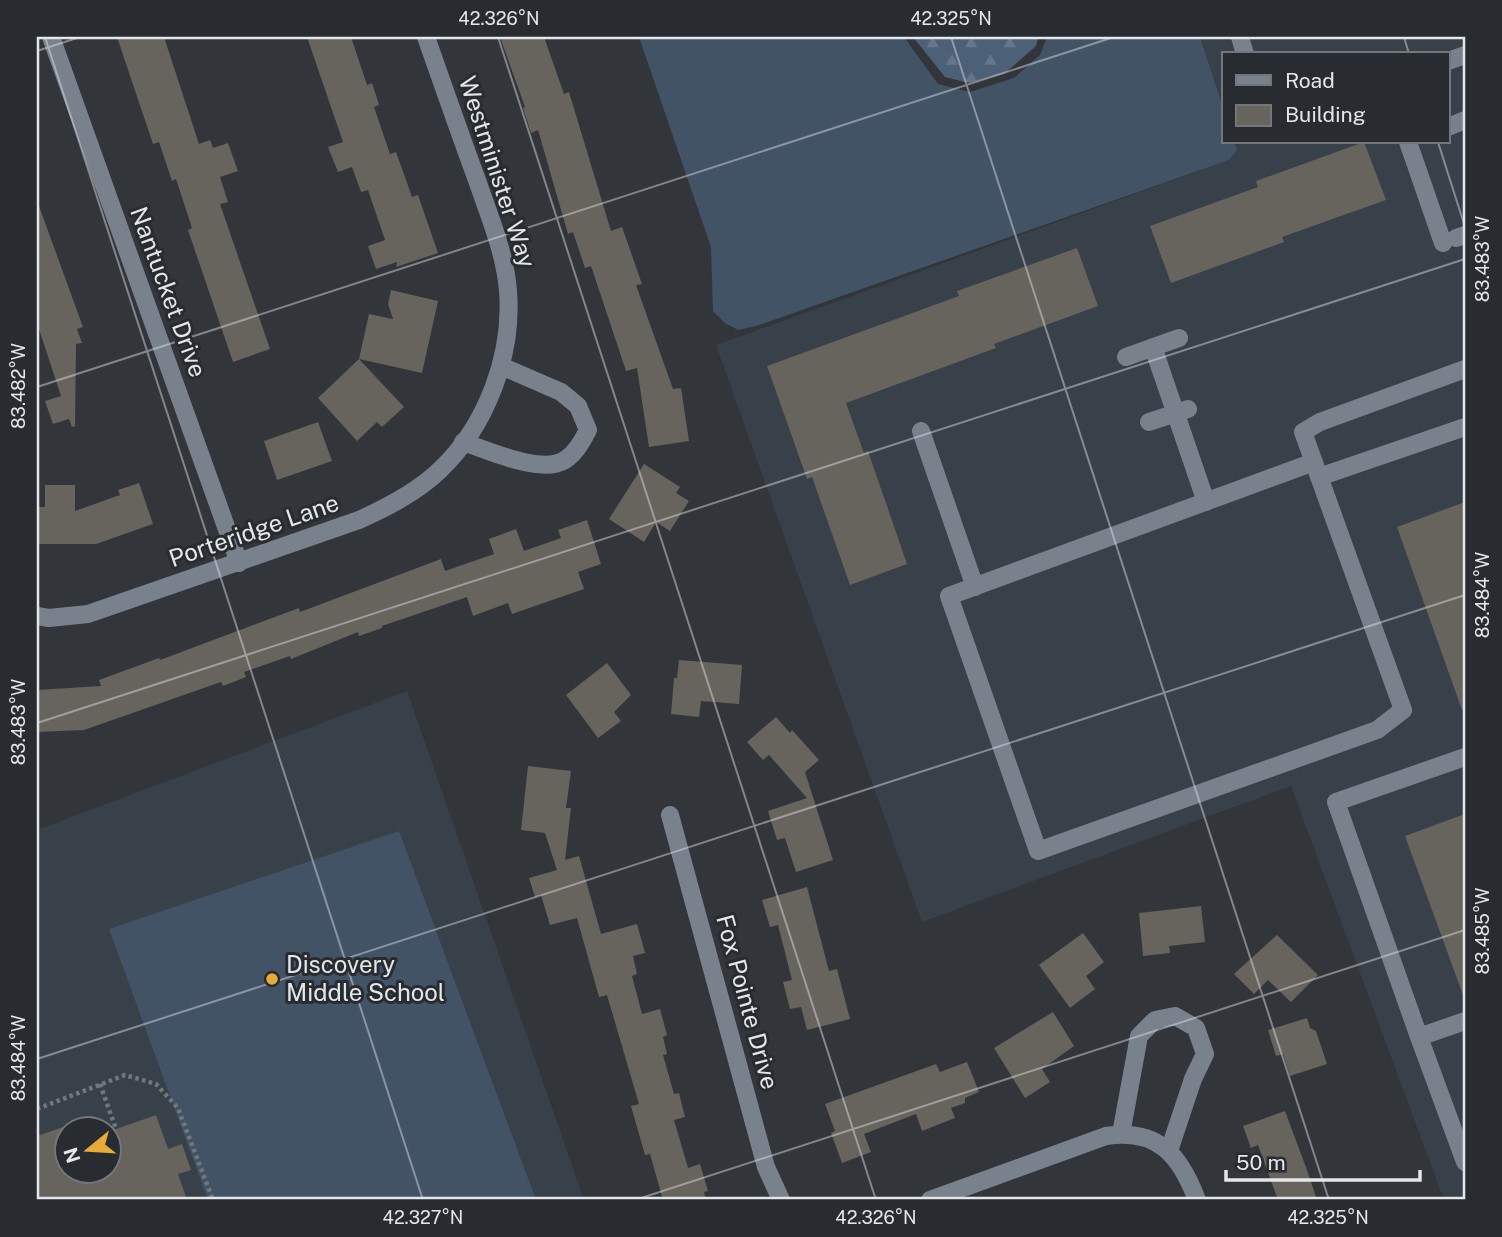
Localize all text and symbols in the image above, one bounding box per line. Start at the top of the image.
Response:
text: 42.326°N [458,8,540,29]
text: 42.325°N [910,8,992,29]
legend [1222,52,1450,144]
text: Road [1285,68,1335,93]
street label: Westminister Way [454,72,542,271]
text: Building [1285,102,1366,127]
street label: Nantucket Drive [125,203,213,381]
text: 83.483°W [1472,216,1493,302]
text: 83.482°W [8,343,29,429]
street label: Porteridge Lane [165,488,342,572]
text: 83.484°W [1472,552,1493,638]
text: 83.483°W [8,679,29,765]
text: 83.485°W [1472,888,1493,974]
street label: Fox Pointe Drive [711,911,785,1092]
place label: Discovery Middle School [286,950,445,1006]
marker: Discovery Middle School [264,971,280,987]
text: 83.484°W [8,1015,29,1101]
north arrow [52,1114,122,1184]
scale bar [1226,1139,1420,1183]
text: N [59,1145,85,1166]
text: 50 m [1236,1150,1286,1175]
text: 42.327°N [383,1207,463,1228]
text: 42.326°N [835,1207,917,1228]
text: 42.325°N [1287,1207,1369,1228]

